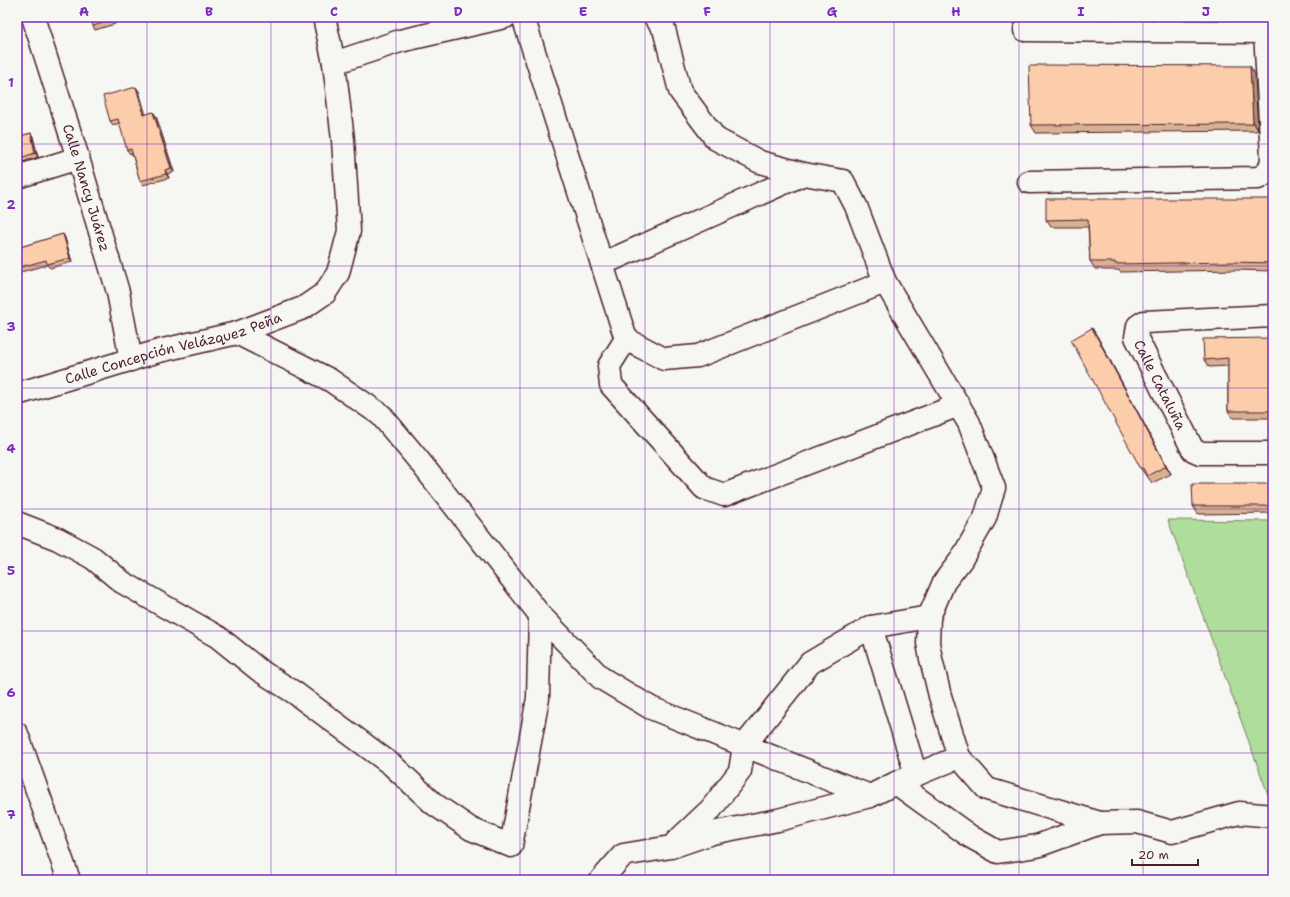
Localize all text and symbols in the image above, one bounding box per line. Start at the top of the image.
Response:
text: A [79,3,89,20]
text: B [205,3,213,20]
text: C [330,3,338,20]
text: D [453,3,463,20]
text: E [579,3,588,20]
text: F [703,3,711,20]
text: G [827,3,838,20]
text: H [951,3,961,20]
text: I [1077,3,1085,20]
text: J [1202,3,1210,20]
text: 1 [8,74,14,91]
street label: Calle Nancy Juárez [59,122,114,254]
text: 2 [6,196,16,213]
street label: Calle Concepción Velázquez Peña [63,308,284,388]
text: 3 [6,318,16,335]
street label: Calle Cataluña [1130,337,1190,433]
text: 4 [6,440,16,457]
text: 5 [7,562,15,579]
text: 6 [6,684,16,701]
text: 7 [6,806,16,823]
scale bar [1132,841,1198,867]
text: 20 m [1138,847,1169,863]

